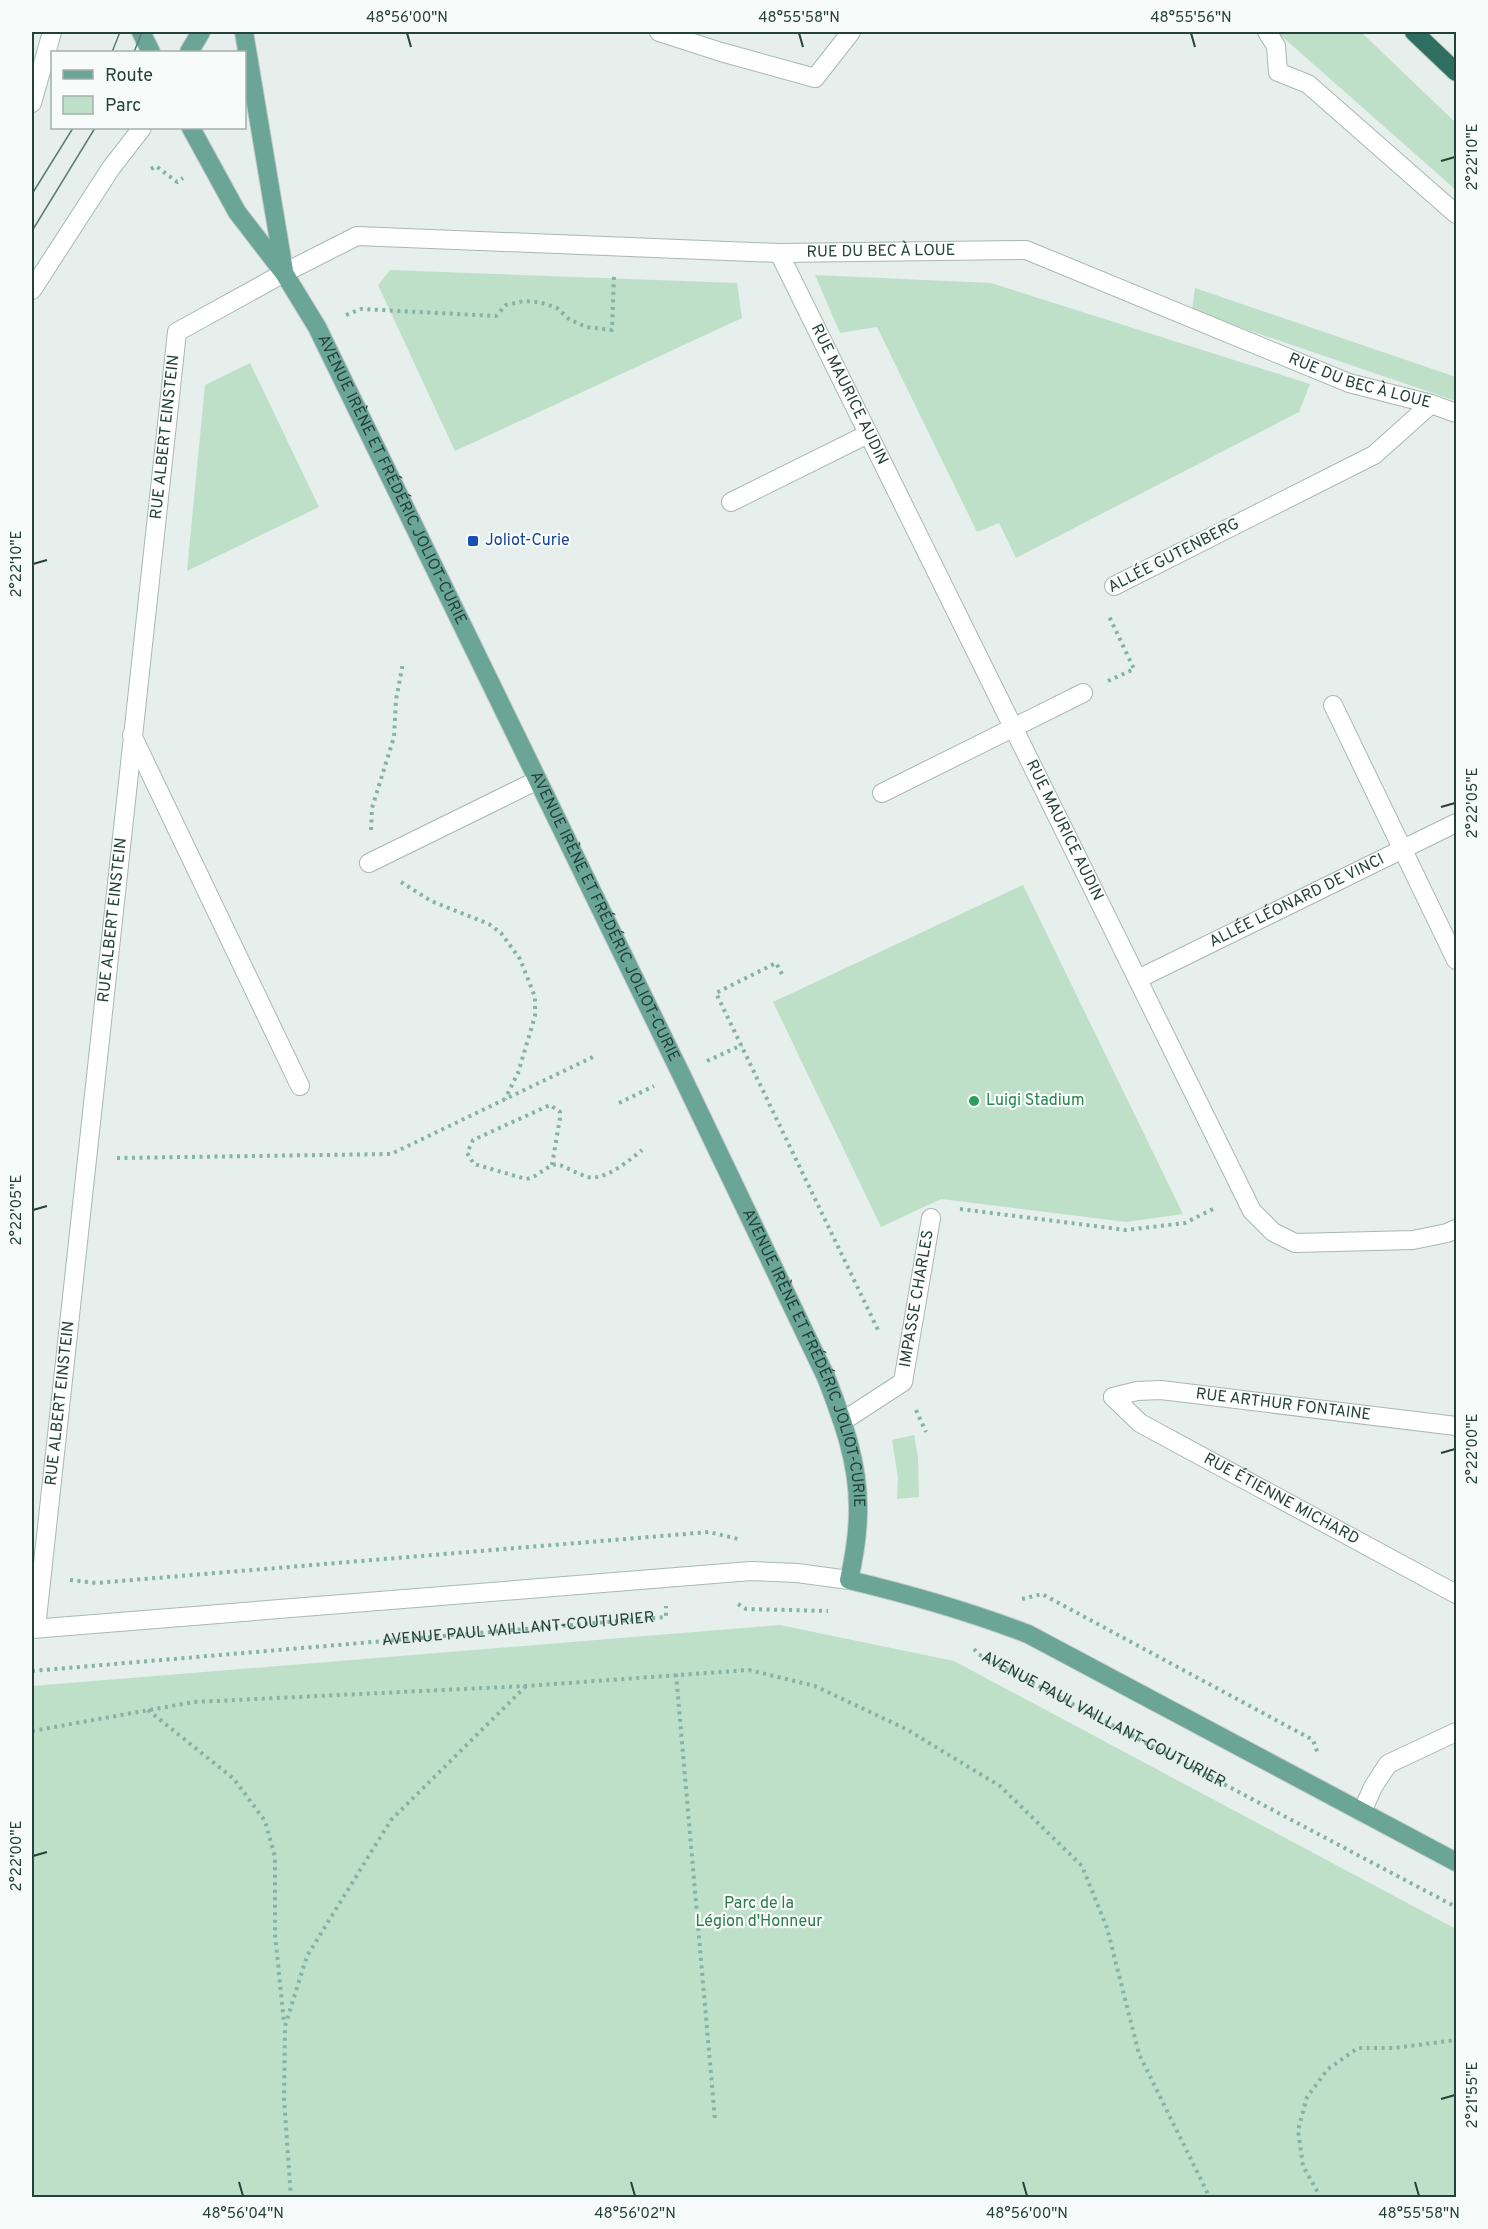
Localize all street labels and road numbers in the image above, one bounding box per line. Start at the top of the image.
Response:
street label: RUE DU BEC À LOUE [806,239,956,263]
street label: RUE MAURICE AUDIN [806,321,892,468]
street label: AVENUE IRÈNE ET FRÉDÉRIC JOLIOT-CURIE [312,331,471,628]
street label: RUE DU BEC À LOUE [1285,349,1433,414]
street label: RUE ALBERT EINSTEIN [147,354,184,520]
street label: ALLÉE GUTENBERG [1104,512,1243,598]
street label: RUE MAURICE AUDIN [1021,757,1107,904]
street label: AVENUE IRÈNE ET FRÉDÉRIC JOLIOT-CURIE [525,768,684,1065]
street label: RUE ALBERT EINSTEIN [94,837,132,1004]
street label: ALLÉE LÉONARD DE VINCI [1206,850,1388,952]
street label: AVENUE IRÈNE ET FRÉDÉRIC JOLIOT-CURIE [737,1206,868,1508]
street label: IMPASSE CHARLES [896,1229,939,1369]
street label: RUE ALBERT EINSTEIN [42,1320,79,1487]
street label: RUE ARTHUR FONTAINE [1195,1384,1372,1426]
street label: RUE ÉTIENNE MICHARD [1200,1449,1363,1550]
street label: AVENUE PAUL VAILLANT-COUTURIER [381,1608,655,1651]
street label: AVENUE PAUL VAILLANT-COUTURIER [978,1647,1229,1793]

